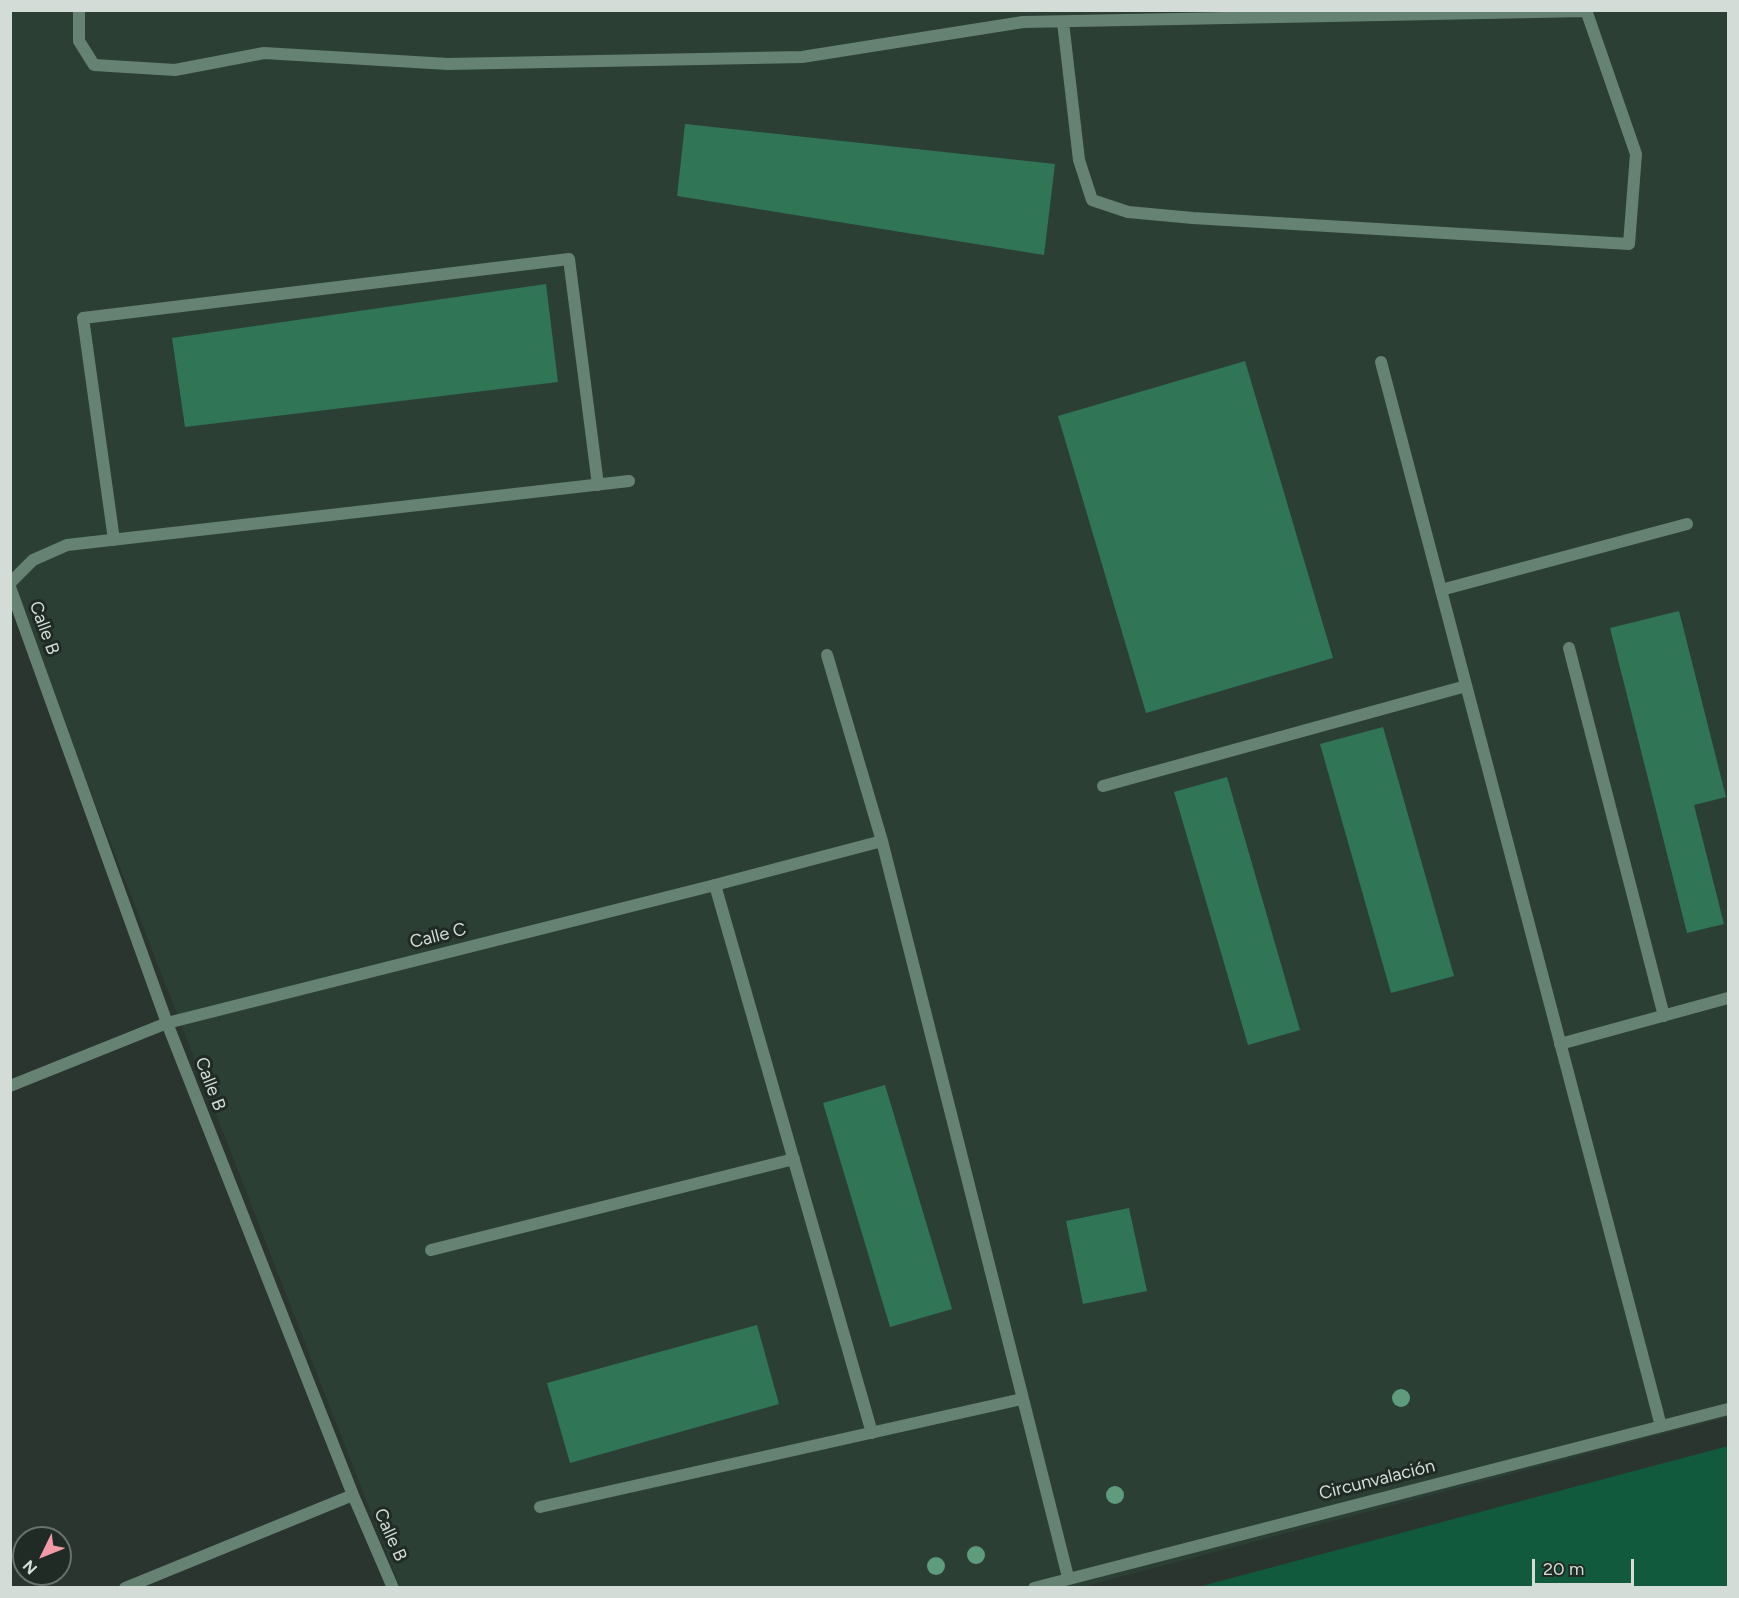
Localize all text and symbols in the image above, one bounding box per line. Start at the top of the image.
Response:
street label: Calle B [24,598,64,658]
street label: Calle C [408,919,468,953]
street label: Calle B [190,1054,230,1114]
street label: Circunvalación [1317,1455,1437,1505]
street label: Calle B [369,1505,411,1565]
north arrow [12,1526,72,1586]
scale bar [1535,1547,1637,1585]
text: N [19,1556,41,1578]
text: 20 m [1543,1558,1584,1580]

